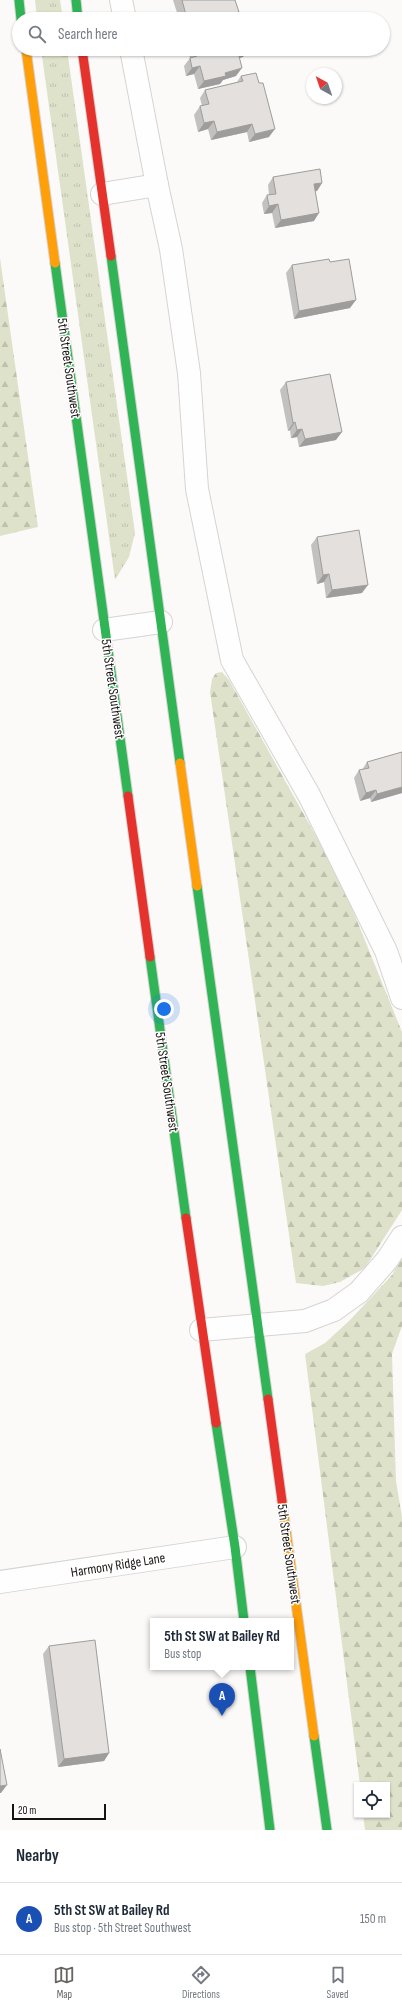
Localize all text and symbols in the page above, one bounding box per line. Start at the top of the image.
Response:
search box [12,12,390,56]
icon: search [26,23,48,45]
text: Search here [58,25,118,44]
north arrow [306,68,342,104]
street label: 5th Street Southwest [54,317,84,419]
street label: 5th Street Southwest [98,638,128,740]
your location [154,999,174,1019]
street label: 5th Street Southwest [152,1031,182,1133]
street label: 5th Street Southwest [274,1503,304,1605]
street label: Harmony Ridge Lane [70,1549,166,1581]
popup [150,1618,294,1670]
text: 5th St SW at Bailey Rd [164,1627,280,1646]
text: Bus stop [164,1646,201,1662]
pin: A [209,1683,235,1716]
map controls [354,1782,390,1818]
button: locate [354,1782,390,1818]
scale bar [12,1802,106,1821]
text: 20 m [18,1804,36,1817]
text: Nearby [16,1846,59,1866]
text: 5th St SW at Bailey Rd [54,1901,170,1920]
text: A [26,1911,32,1927]
text: 150 m [360,1911,386,1927]
text: Bus stop · 5th Street Southwest [54,1920,191,1936]
tab: Map [53,1964,75,2001]
tab: Directions [182,1964,220,2001]
tab: Saved [327,1964,349,2001]

